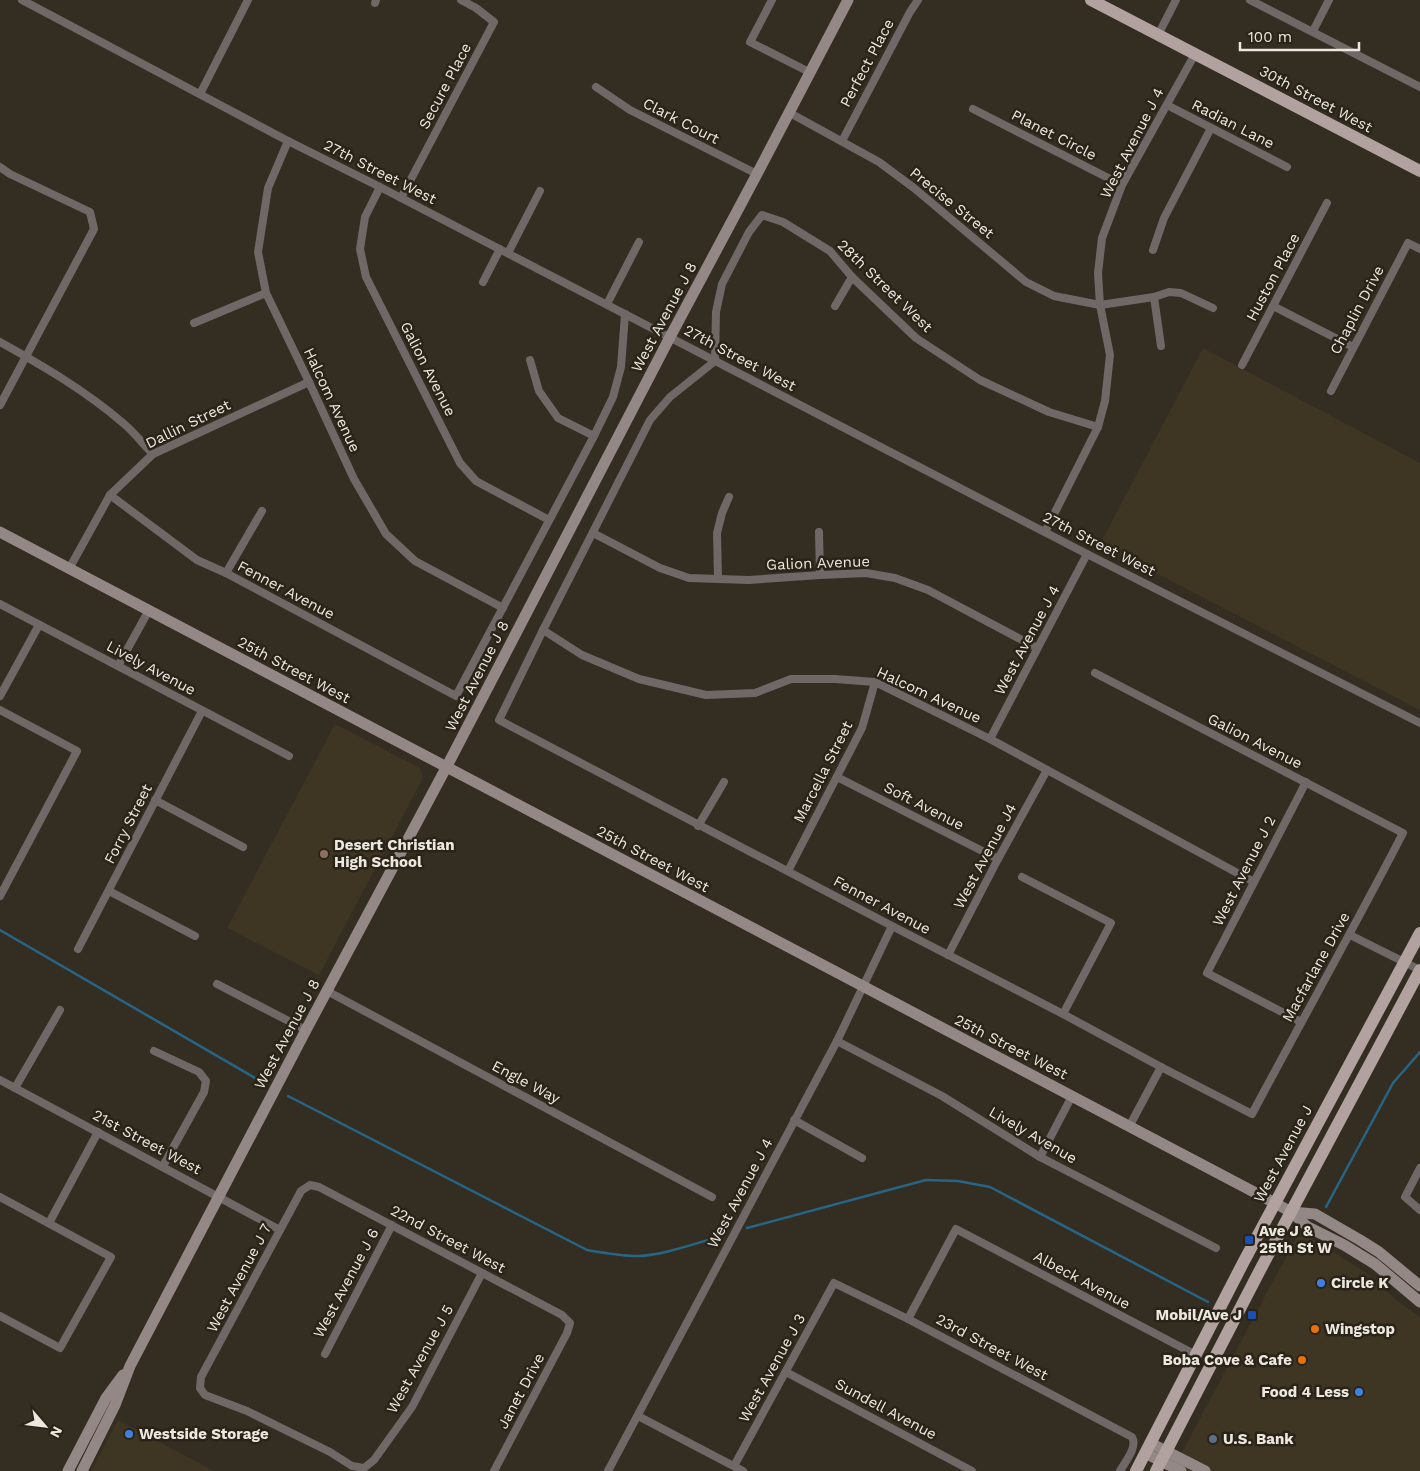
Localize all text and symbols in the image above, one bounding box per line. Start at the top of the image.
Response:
street label: Perfect Place [836,16,898,110]
scale bar [1240,20,1359,52]
text: 100 m [1248,28,1292,46]
street label: Secure Place [415,40,475,132]
street label: 30th Street West [1256,62,1376,137]
street label: West Avenue J 4 [1096,85,1168,201]
street label: Clark Court [640,94,723,148]
street label: Radian Lane [1189,96,1277,152]
street label: Planet Circle [1008,106,1100,164]
street label: 27th Street West [321,136,440,209]
street label: Precise Street [906,164,998,243]
street label: Huston Place [1242,230,1304,324]
street label: 28th Street West [834,236,937,336]
street label: West Avenue J 8 [627,259,701,375]
street label: Chaplin Drive [1326,263,1388,357]
street label: Galion Avenue [396,319,460,419]
street label: 27th Street West [681,321,800,395]
street label: Halcom Avenue [300,345,364,455]
street label: Dallin Street [143,395,234,452]
street label: 27th Street West [1040,508,1159,581]
street label: Galion Avenue [766,552,870,574]
street label: Fenner Avenue [234,557,338,623]
street label: West Avenue J 4 [990,582,1064,698]
street label: West Avenue J 8 [441,618,513,734]
street label: 25th Street West [235,633,354,708]
street label: Lively Avenue [103,637,199,699]
street label: Halcom Avenue [874,663,984,727]
street label: Galion Avenue [1205,709,1305,773]
street label: Marcella Street [790,718,857,826]
street label: Soft Avenue [881,778,967,834]
street label: Forry Street [100,780,156,867]
street label: West Avenue J4 [950,800,1020,912]
street label: West Avenue J 2 [1208,813,1280,929]
street label: 25th Street West [594,822,713,897]
place label: Desert Christian High School [334,836,454,871]
marker: Desert Christian High School [318,848,330,860]
street label: Fenner Avenue [830,872,934,938]
street label: Macfarlane Drive [1278,909,1354,1025]
street label: West Avenue J 8 [250,976,324,1092]
street label: 25th Street West [951,1011,1071,1084]
street label: Engle Way [489,1057,563,1108]
street label: West Avenue J [1250,1102,1316,1206]
street label: Lively Avenue [986,1103,1080,1167]
street label: 21st Street West [90,1106,205,1179]
street label: West Avenue J 4 [703,1135,777,1251]
street label: 22nd Street West [387,1201,509,1277]
street label: West Avenue J 7 [203,1221,275,1335]
place label: Ave J & 25th St W [1259,1222,1332,1257]
street label: West Avenue J 6 [309,1225,383,1341]
marker: Ave J & 25th St W [1243,1234,1255,1246]
street label: Albeck Avenue [1031,1247,1133,1313]
place label: Circle K [1331,1274,1389,1292]
marker: Circle K [1315,1277,1327,1289]
street label: West Avenue J 5 [383,1302,457,1416]
place label: Mobil/Ave J [1156,1306,1242,1324]
marker: Mobil/Ave J [1246,1309,1258,1321]
street label: 23rd Street West [933,1310,1052,1385]
street label: West Avenue J 3 [735,1311,809,1425]
place label: Wingstop [1325,1320,1395,1338]
marker: Wingstop [1309,1323,1321,1335]
street label: Janet Drive [494,1350,548,1432]
place label: Boba Cove & Cafe [1163,1351,1292,1369]
marker: Boba Cove & Cafe [1296,1354,1308,1366]
street label: Sundell Avenue [832,1375,940,1443]
place label: Food 4 Less [1261,1383,1349,1401]
marker: Food 4 Less [1353,1386,1365,1398]
north arrow [20,1401,70,1451]
text: N [47,1424,66,1440]
place label: Westside Storage [139,1425,269,1443]
marker: Westside Storage [123,1428,135,1440]
place label: U.S. Bank [1223,1430,1294,1448]
marker: U.S. Bank [1207,1433,1219,1445]

